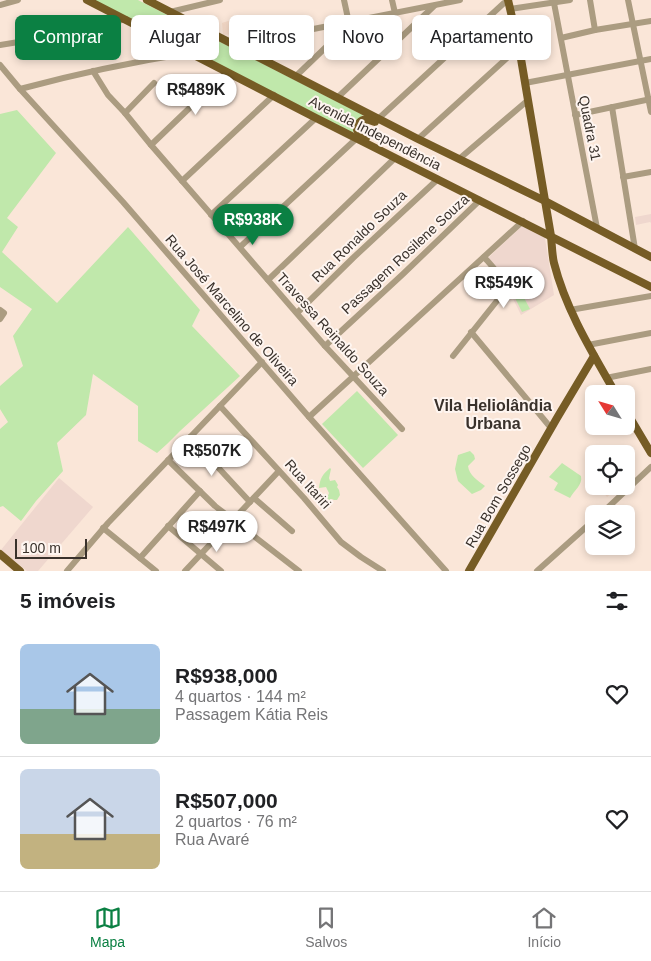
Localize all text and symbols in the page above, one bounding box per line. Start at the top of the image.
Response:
chip: Comprar [15,15,121,60]
chip: Alugar [131,15,219,60]
chip: Filtros [229,15,314,60]
chip: Novo [324,15,402,60]
chip: Apartamento [412,15,551,60]
pin: R$489K [155,74,237,116]
text: R$489K [167,81,225,98]
street label: Avenida Independência [306,93,444,173]
street label: Quadra 31 [576,94,604,162]
street label: Rua Ronaldo Souza [308,187,410,285]
street label: Passagem Rosilene Souza [338,191,472,317]
pin: R$938K [212,204,294,246]
text: R$938K [224,211,282,228]
street label: Rua José Marcelino de Oliveira [162,231,302,389]
pin: R$549K [463,266,545,309]
street label: Travessa Reinaldo Souza [274,269,393,399]
text: R$549K [475,274,533,291]
north arrow [585,385,635,435]
map controls [585,385,635,555]
district label: Vila Heliolândia Urbana [434,397,552,432]
pin: R$507K [171,434,253,477]
street label: Rua Bom Sossego [462,441,534,551]
text: R$507K [183,442,241,459]
button: locate [585,445,635,495]
street label: Rua Itariri [282,456,334,512]
button: layers [585,505,635,555]
pin: R$497K [176,510,258,553]
text: R$497K [188,518,246,535]
scale bar [15,536,88,559]
text: 100 m [22,540,61,556]
icon: filters [603,587,631,615]
text: 5 imóveis [20,589,116,612]
icon: home [60,664,120,724]
text: R$938,000 [175,664,278,687]
icon: heart [603,680,631,708]
text: 4 quartos · 144 m² [175,688,306,705]
text: Passagem Kátia Reis [175,706,328,723]
icon: home [60,789,120,849]
text: R$507,000 [175,789,278,812]
icon: heart [603,805,631,833]
text: 2 quartos · 76 m² [175,813,297,830]
text: Rua Avaré [175,831,249,848]
tab: Mapa [90,904,125,950]
tab: Salvos [305,904,347,950]
tab: Início [527,904,561,950]

